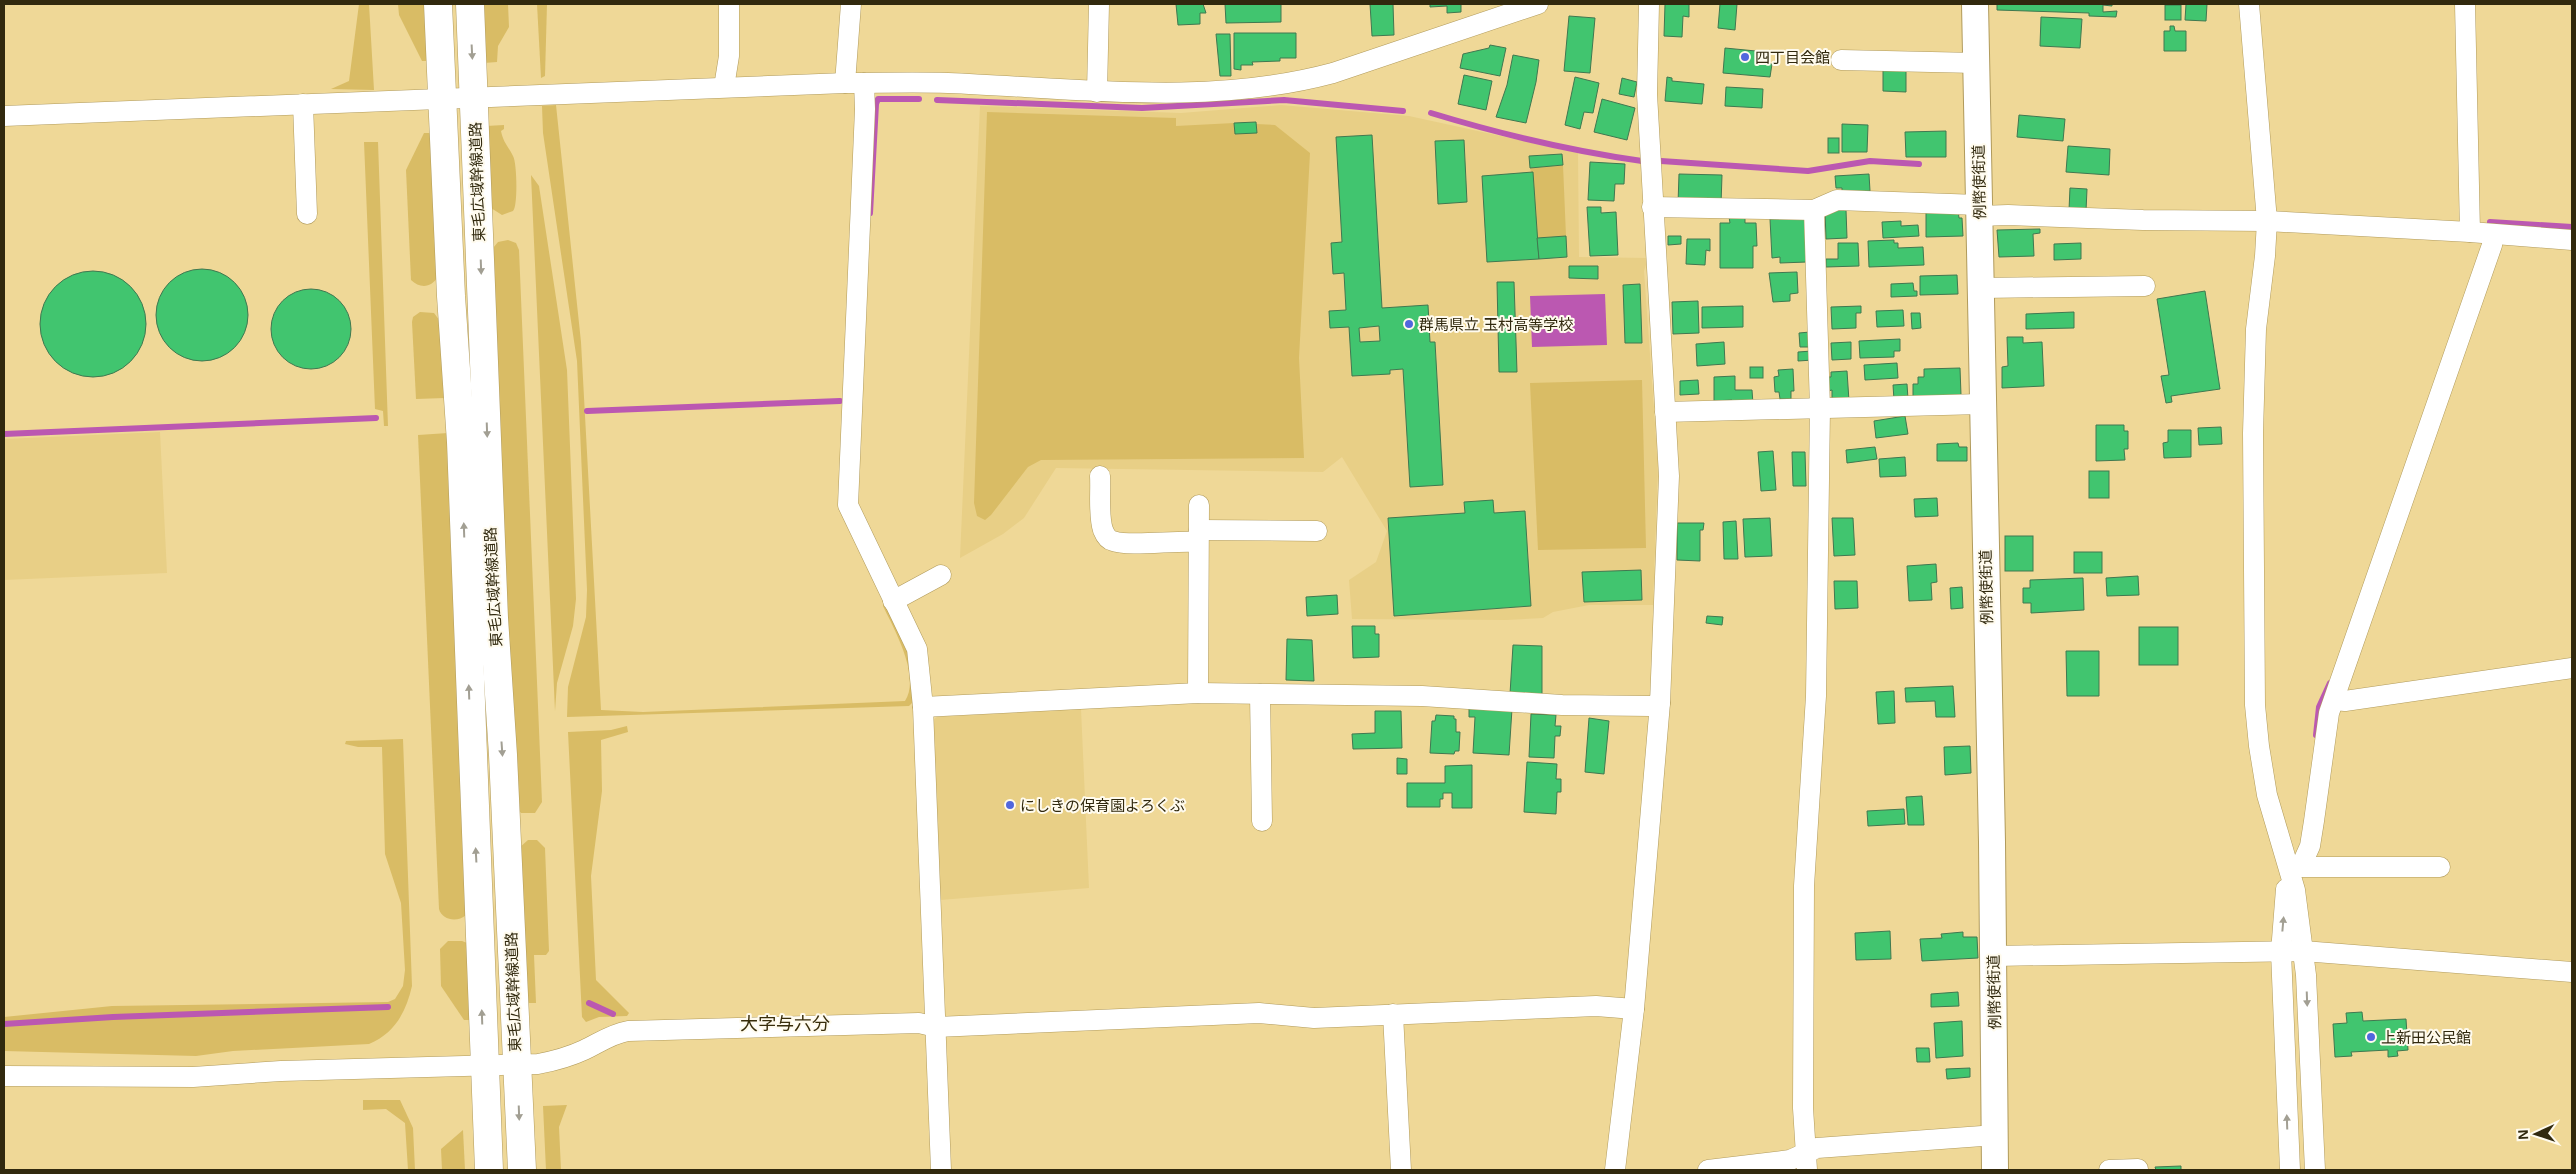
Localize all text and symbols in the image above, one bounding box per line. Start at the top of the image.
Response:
one-way arrow [468,45,476,61]
place label: 四丁目会館 [1755,49,1830,66]
marker: 四丁目会館 [1739,51,1751,63]
street label: 東毛広域幹線道路 [466,122,488,242]
street label: 例幣使街道 [1970,144,1988,220]
one-way arrow [477,260,485,276]
place label: 群馬県立 玉村高等学校 [1419,316,1573,333]
marker: 群馬県立 玉村高等学校 [1403,318,1415,330]
one-way arrow [483,422,491,438]
one-way arrow [459,522,467,538]
street label: 東毛広域幹線道路 [481,527,505,647]
street label: 例幣使街道 [1977,549,1995,625]
one-way arrow [465,684,473,700]
one-way arrow [499,741,507,757]
place label: にしきの保育園よろくぶ [1020,797,1185,814]
marker: にしきの保育園よろくぶ [1004,799,1016,811]
one-way arrow [471,846,479,862]
one-way arrow [2279,916,2287,932]
street label: 東毛広域幹線道路 [502,932,524,1052]
street label: 例幣使街道 [1985,954,2003,1030]
one-way arrow [2304,991,2312,1007]
one-way arrow [478,1009,486,1025]
district label: 大字与六分 [740,1014,830,1034]
place label: 上新田公民館 [2381,1029,2471,1046]
marker: 上新田公民館 [2365,1031,2377,1043]
one-way arrow [515,1105,523,1121]
north arrow [2511,1109,2561,1159]
one-way arrow [2282,1113,2290,1129]
text: N [2515,1129,2531,1140]

